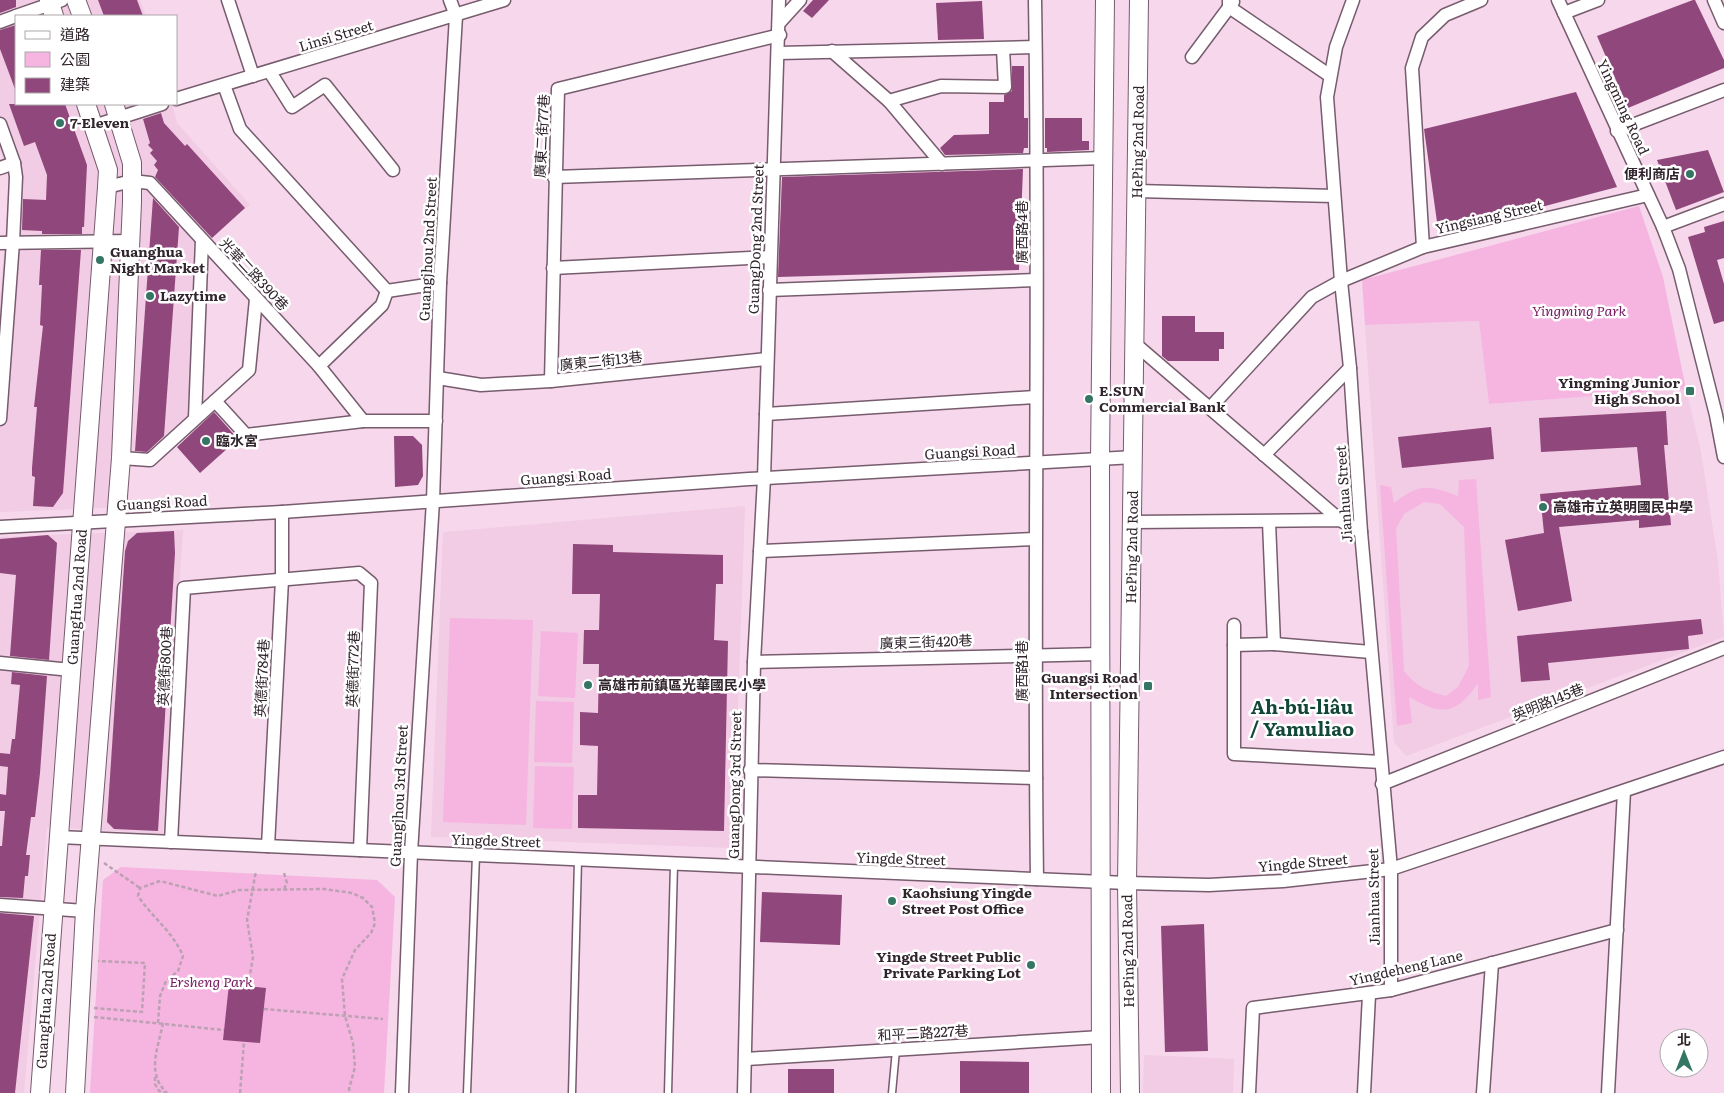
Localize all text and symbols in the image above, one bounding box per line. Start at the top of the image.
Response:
street label: Linsi Street [296,14,376,56]
legend [15,15,178,105]
text: 道路 [60,22,90,45]
text: 公園 [60,47,90,70]
street label: Yingming Road [1593,55,1655,158]
text: 建築 [60,72,90,95]
street label: HePing 2nd Road [1126,85,1148,199]
street label: 廣東二街77巷 [529,93,553,179]
place label: 7-Eleven [70,112,130,132]
marker: 7-Eleven [54,117,66,129]
street label: GuangDong 2nd Street [742,163,768,314]
place label: 便利商店 [1624,163,1680,183]
marker: 便利商店 [1684,168,1696,180]
street label: Guangjhou 2nd Street [413,176,441,322]
street label: Yingsiang Street [1433,194,1545,238]
street label: 廣西路4巷 [1011,200,1031,264]
street label: 光華二路390巷 [216,232,294,314]
place label: Guanghua Night Market [110,241,206,277]
marker: Guanghua Night Market [94,254,106,266]
place label: Lazytime [160,285,226,305]
marker: Lazytime [144,290,156,302]
park label: Yingming Park [1532,300,1626,320]
street label: 廣東二街13巷 [558,346,643,374]
place label: Yingming Junior High School [1558,372,1680,408]
place label: E.SUN Commercial Bank [1099,380,1226,416]
marker: Yingming Junior High School [1684,385,1696,397]
marker: E.SUN Commercial Bank [1083,393,1095,405]
place label: 臨水宮 [216,430,258,450]
marker: 臨水宮 [200,435,212,447]
street label: Guangsi Road [924,439,1017,463]
street label: Jianhua Street [1330,445,1356,543]
street label: Guangsi Road [520,463,613,489]
street label: Guangsi Road [116,490,209,514]
street label: HePing 2nd Road [1120,490,1142,604]
place label: 高雄市立英明國民中學 [1553,496,1693,516]
marker: 高雄市立英明國民中學 [1537,501,1549,513]
street label: GuangHua 2nd Road [61,528,91,666]
street label: 英德街800巷 [152,626,176,706]
street label: 廣東三街420巷 [879,629,973,653]
street label: 英德街772巷 [341,630,363,708]
street label: 英德街784巷 [249,638,273,718]
street label: 廣西路1巷 [1011,640,1031,702]
place label: Guangsi Road Intersection [1041,667,1138,703]
place label: 高雄市前鎮區光華國民小學 [598,674,766,694]
street label: 英明路145巷 [1509,678,1587,725]
marker: 高雄市前鎮區光華國民小學 [582,679,594,691]
marker: Guangsi Road Intersection [1142,680,1154,692]
district label: Ah-bú-liâu / Yamuliao [1250,692,1354,742]
street label: GuangDong 3rd Street [723,710,745,859]
street label: Guangjhou 3rd Street [384,724,412,868]
street label: Yingde Street [451,828,542,852]
street label: Yingde Street [856,846,947,870]
street label: Yingde Street [1257,848,1349,876]
street label: Jianhua Street [1362,848,1384,946]
place label: Kaohsiung Yingde Street Post Office [902,882,1032,918]
street label: HePing 2nd Road [1116,894,1138,1008]
marker: Kaohsiung Yingde Street Post Office [886,895,898,907]
street label: GuangHua 2nd Road [30,932,60,1070]
street label: Yingdeheng Lane [1347,944,1464,990]
place label: Yingde Street Public Private Parking Lot [876,946,1022,982]
marker: Yingde Street Public Private Parking Lot [1025,959,1037,971]
park label: Ersheng Park [169,971,253,991]
street label: 和平二路227巷 [877,1020,969,1044]
north arrow [1659,1028,1709,1078]
text: 北 [1677,1029,1691,1049]

